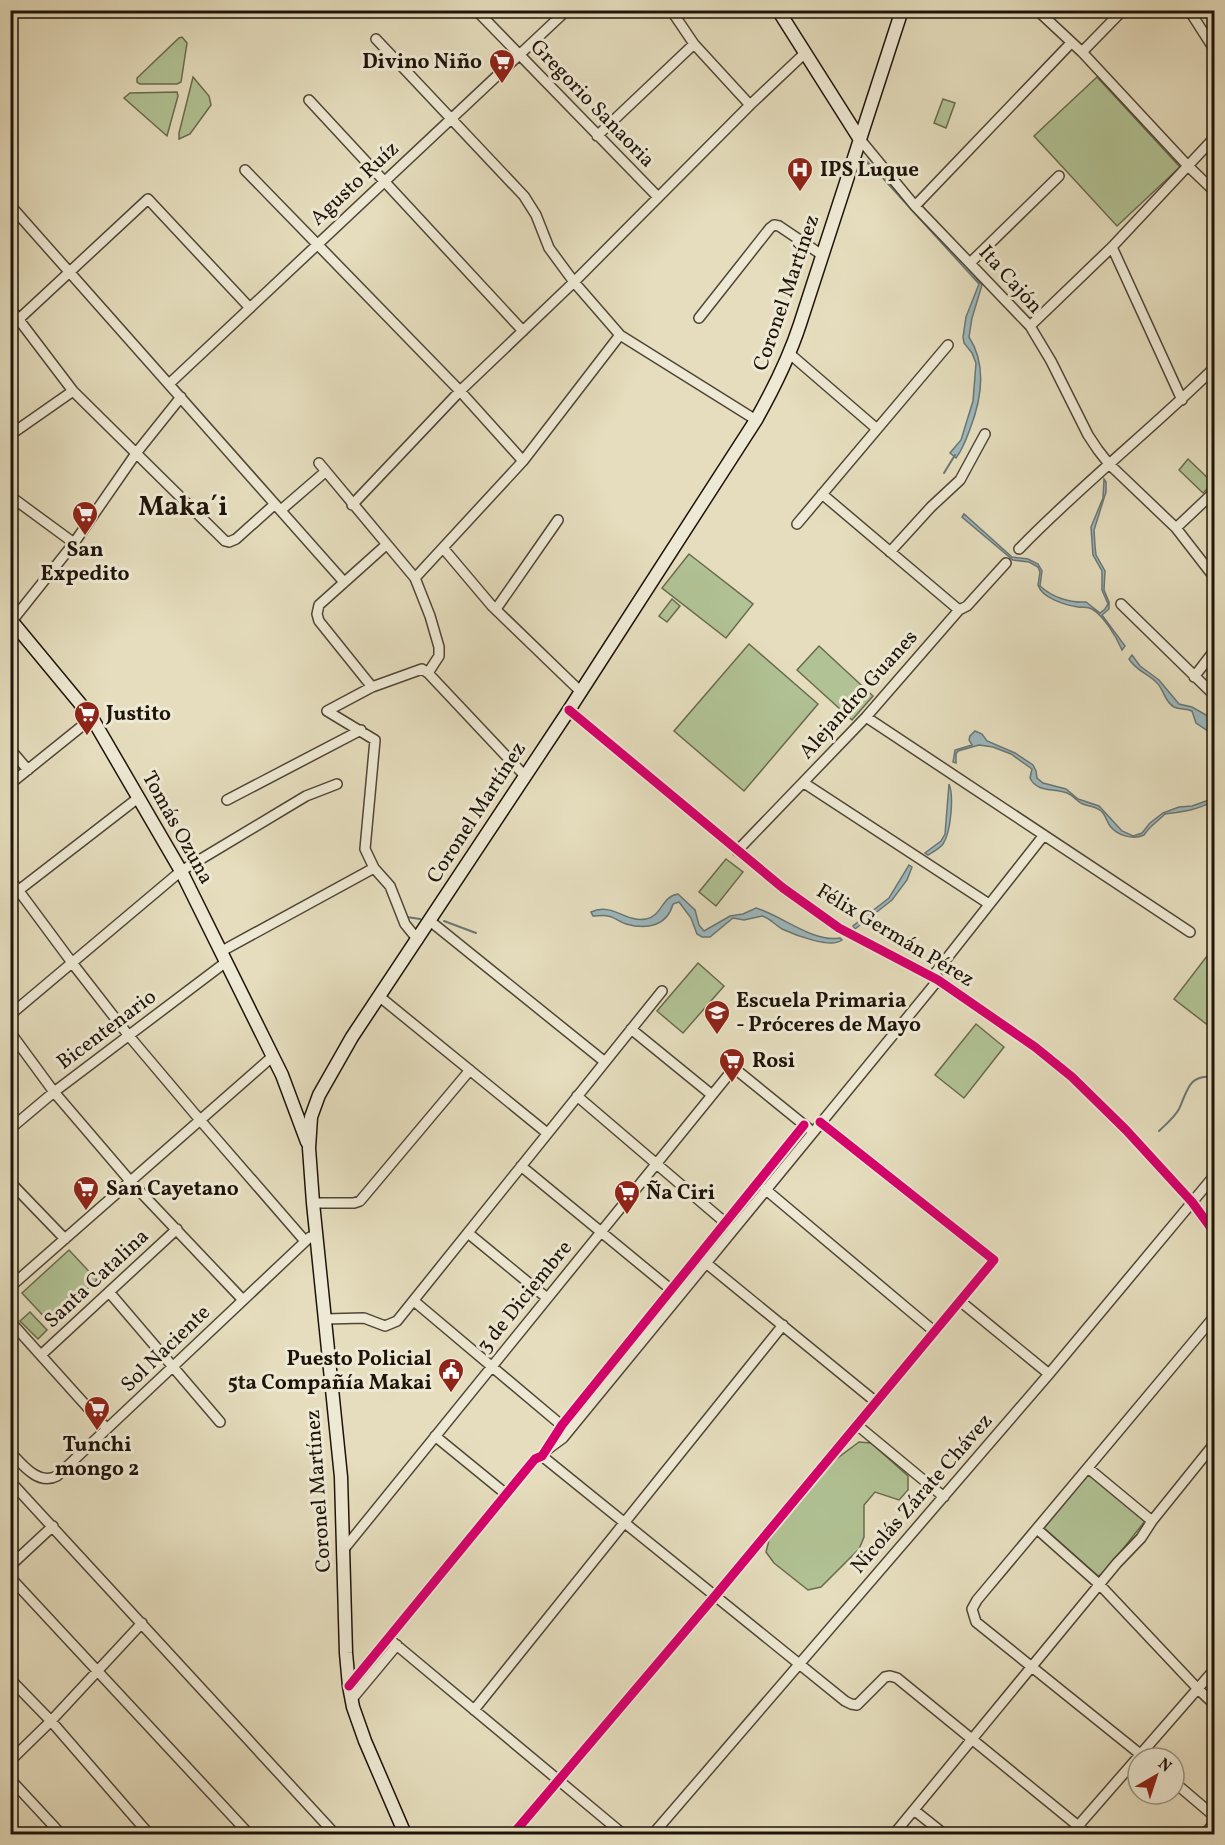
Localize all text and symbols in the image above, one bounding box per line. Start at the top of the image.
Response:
street label: Gregorio Sanaoria [523,33,661,175]
supermarket icon: Divino Niño [487,47,517,85]
place label: Divino Niño [362,48,482,77]
street label: Agusto Ruíz [304,135,406,233]
hospital icon: IPS Luque [785,155,815,193]
place label: IPS Luque [820,156,919,185]
street label: Coronel Martínez [747,211,827,375]
street label: Ita Cajón [971,239,1049,321]
district label: Maka´i [138,489,228,527]
supermarket icon: San Expedito [70,499,100,537]
place label: San Expedito [40,536,130,589]
street label: Alejandro Guanes [793,624,925,766]
supermarket icon: Justito [72,699,102,737]
place label: Justito [105,700,171,729]
street label: Coronel Martínez [420,737,534,889]
street label: Tomás Ozuna [134,766,220,890]
street label: Félix Germán Pérez [811,877,979,995]
street label: Bicentenario [51,983,163,1077]
place label: Escuela Primaria - Próceres de Mayo [736,987,921,1040]
school or university icon: Escuela Primaria - Próceres de Mayo [702,998,732,1036]
supermarket icon: Rosi [717,1046,747,1084]
place label: Rosi [752,1047,795,1076]
supermarket icon: San Cayetano [71,1174,101,1212]
place label: San Cayetano [106,1175,239,1204]
supermarket icon: Ña Ciri [612,1178,642,1216]
place label: Ña Ciri [646,1179,715,1208]
street label: Santa Catalina [38,1223,156,1335]
street label: 3 de Diciembre [471,1235,579,1359]
street label: Sol Naciente [115,1299,217,1399]
place label: Puesto Policial 5ta Compañía Makai [228,1345,432,1398]
public building icon: Puesto Policial 5ta Compañía Makai [436,1356,466,1394]
supermarket icon: Tunchi mongo 2 [82,1394,112,1432]
street label: Nicolás Zárate Chávez [844,1408,1000,1580]
street label: Coronel Martínez [299,1409,339,1573]
place label: Tunchi mongo 2 [55,1431,139,1484]
north arrow [1126,1746,1186,1806]
text: N [1153,1754,1176,1778]

